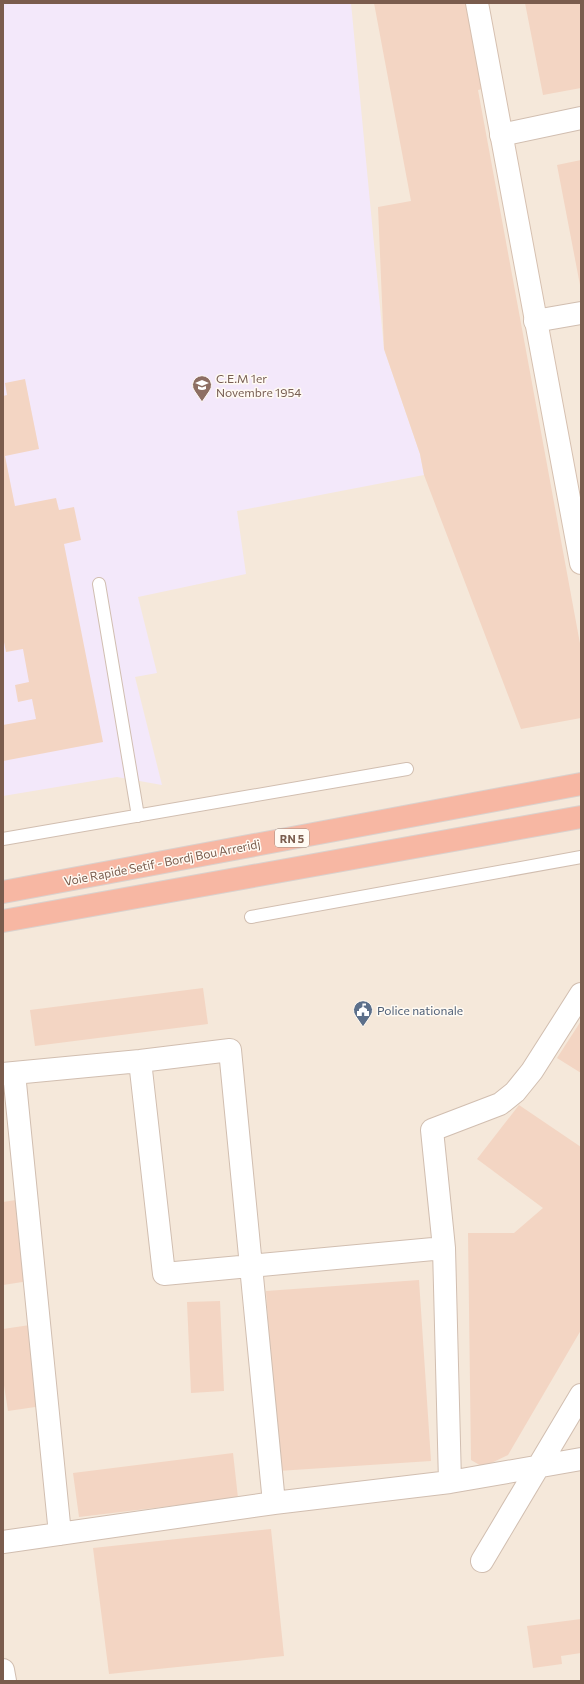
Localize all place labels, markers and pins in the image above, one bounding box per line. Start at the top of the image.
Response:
place label: C.E.M 1er Novembre 1954 [216,371,302,399]
school or university icon: C.E.M 1er Novembre 1954 [191,374,213,402]
public building icon: Police nationale [352,999,374,1027]
place label: Police nationale [377,1003,463,1017]

